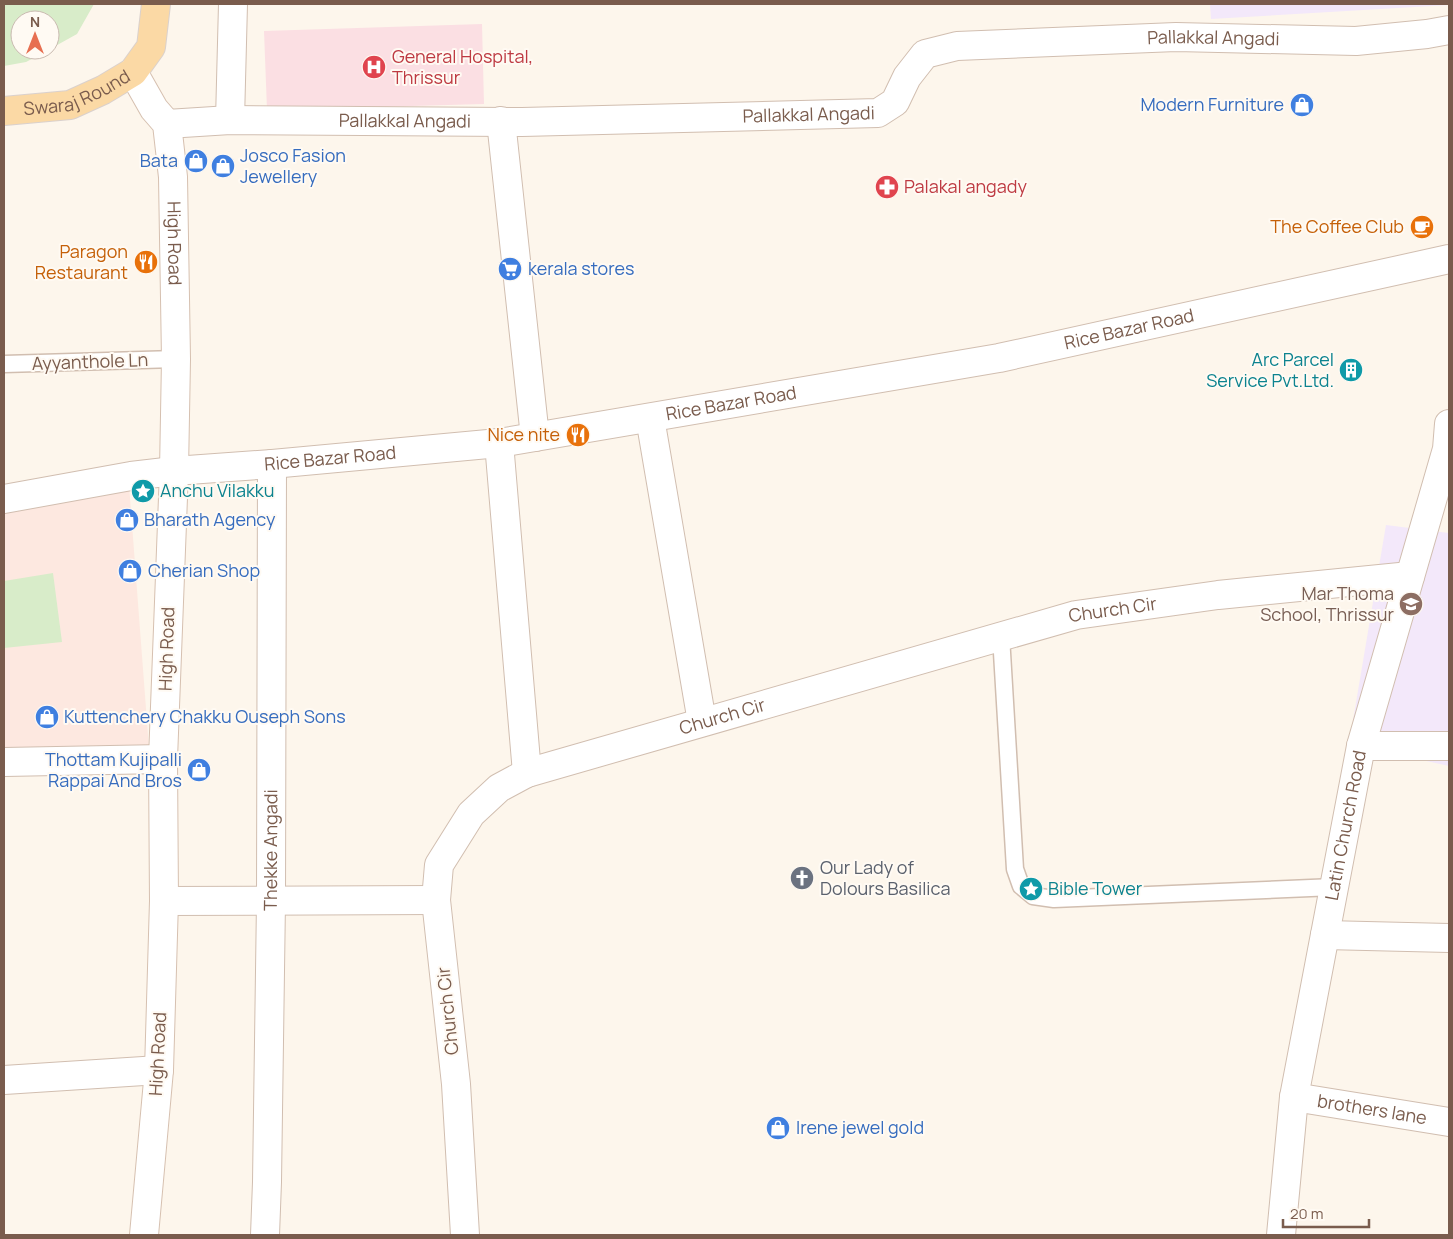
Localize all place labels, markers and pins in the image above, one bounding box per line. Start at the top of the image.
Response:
place label: General Hospital, Thrissur [392,44,533,89]
hospital icon: General Hospital, Thrissur [361,54,387,80]
place label: Modern Furniture [1140,92,1284,116]
shop icon: Modern Furniture [1289,92,1315,118]
place label: Josco Fasion Jewellery [240,143,346,188]
place label: Bata [140,148,178,172]
shop icon: Bata [183,148,209,174]
shop icon: Josco Fasion Jewellery [210,153,236,179]
pharmacy icon: Palakal angady [874,174,900,200]
place label: Palakal angady [904,174,1027,198]
place label: The Coffee Club [1270,214,1404,238]
cafe icon: The Coffee Club [1409,214,1435,240]
place label: Paragon Restaurant [35,239,128,284]
restaurant icon: Paragon Restaurant [133,249,159,275]
supermarket icon: kerala stores [497,256,523,282]
place label: kerala stores [528,256,634,280]
place label: Arc Parcel Service Pvt.Ltd. [1206,347,1334,392]
building icon: Arc Parcel Service Pvt.Ltd. [1338,357,1364,383]
place label: Nice nite [487,422,560,446]
restaurant icon: Nice nite [565,422,591,448]
place icon: Anchu Vilakku [130,478,156,504]
place label: Anchu Vilakku [160,478,274,502]
shop icon: Bharath Agency [114,507,140,533]
place label: Bharath Agency [144,507,276,531]
shop icon: Cherian Shop [117,558,143,584]
place label: Cherian Shop [148,558,260,582]
place label: Mar Thoma School, Thrissur [1260,581,1394,626]
school or university icon: Mar Thoma School, Thrissur [1398,591,1424,617]
shop icon: Kuttenchery Chakku Ouseph Sons [34,704,60,730]
place label: Kuttenchery Chakku Ouseph Sons [64,704,346,728]
place label: Thottam Kujipalli Rappai And Bros [45,747,182,792]
shop icon: Thottam Kujipalli Rappai And Bros [186,757,212,783]
place label: Our Lady of Dolours Basilica [820,855,950,900]
church icon: Our Lady of Dolours Basilica [789,865,815,891]
place icon: Bible Tower [1018,876,1044,902]
place label: Bible Tower [1048,876,1143,900]
shop icon: Irene jewel gold [765,1115,791,1141]
place label: Irene jewel gold [796,1115,924,1139]

